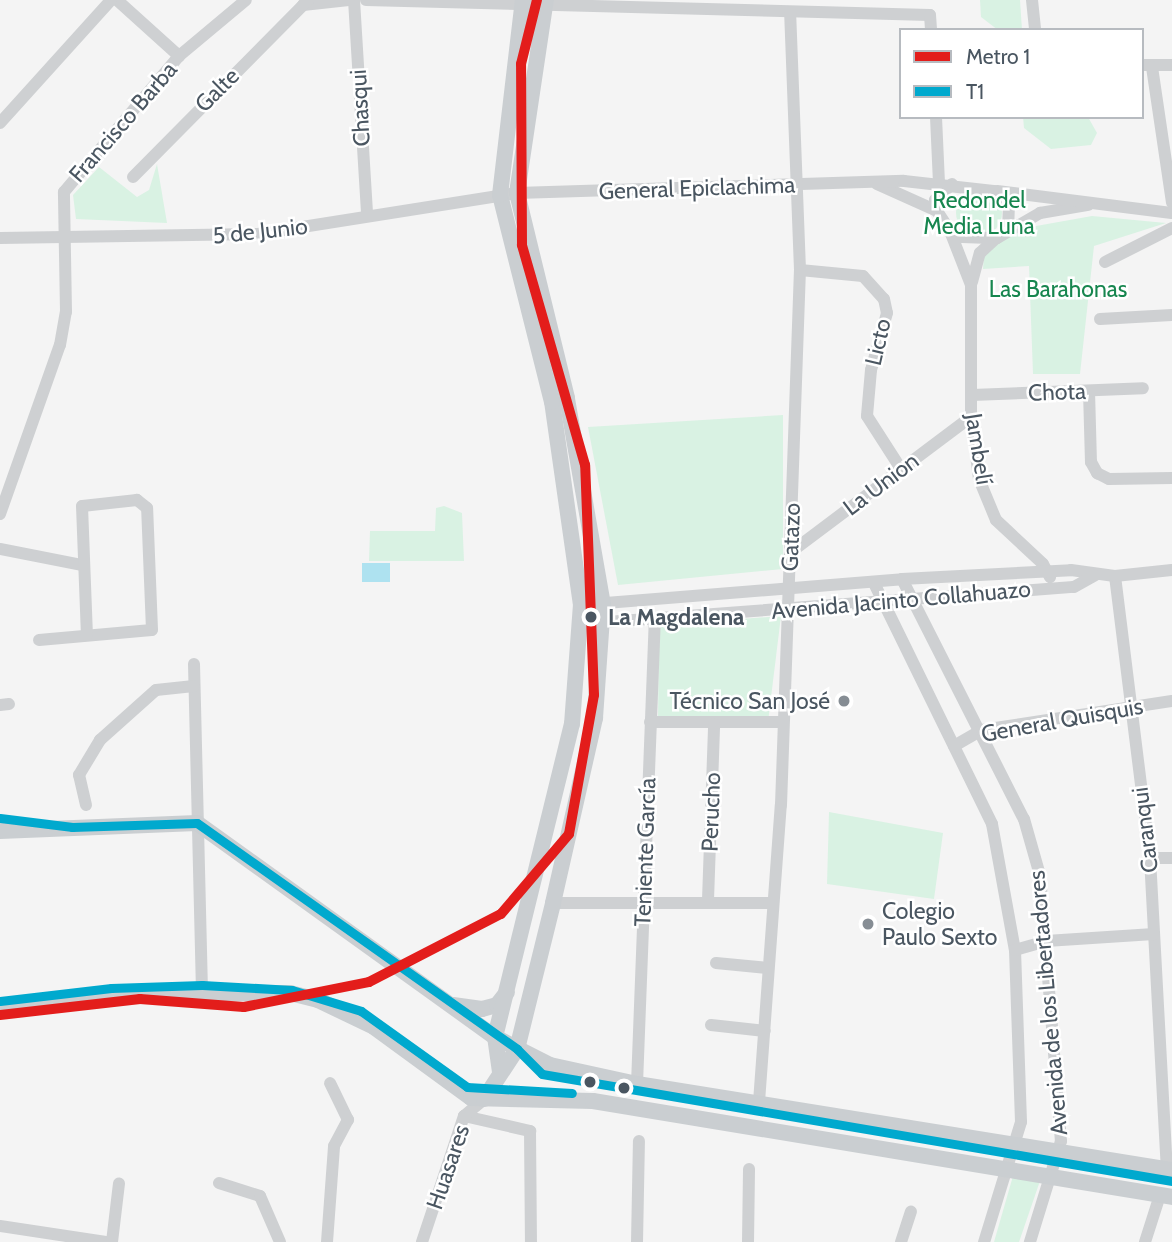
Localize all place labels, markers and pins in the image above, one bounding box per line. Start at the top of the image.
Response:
place label: La Magdalena [608,603,745,631]
marker: La Magdalena [580,606,602,628]
place label: Técnico San José [670,687,830,715]
marker: Técnico San José [836,693,852,709]
place label: Colegio Paulo Sexto [882,897,997,951]
marker: Colegio Paulo Sexto [860,916,876,932]
unlabelled marker [583,1075,597,1089]
unlabelled marker [617,1081,631,1095]

